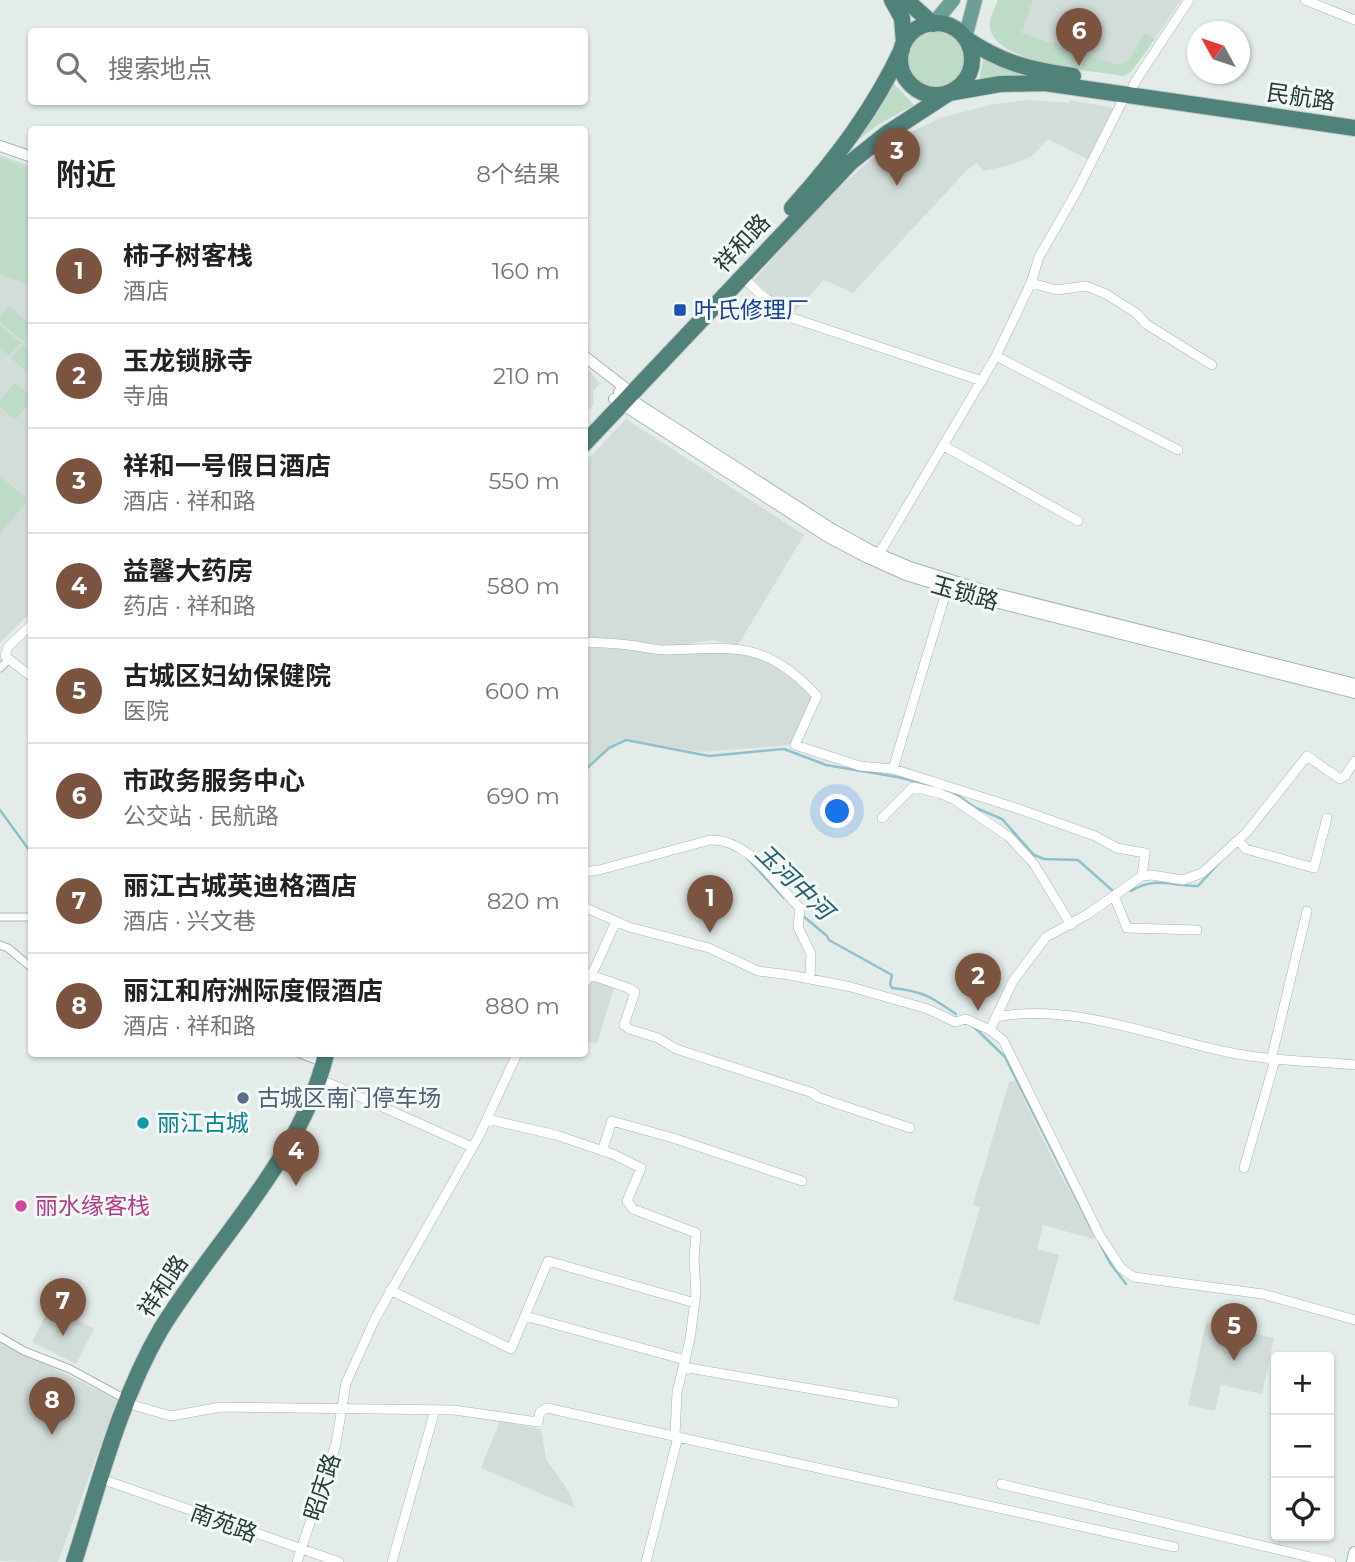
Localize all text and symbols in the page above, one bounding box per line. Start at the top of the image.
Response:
pin: 6 [1056,8,1102,66]
north arrow [1187,21,1250,84]
search box [28,28,588,105]
icon: search [52,48,90,86]
text: 搜索地点 [108,53,212,85]
street label: 民航路 [1265,78,1337,116]
pin: 3 [874,128,920,186]
text: 附近 [56,156,116,193]
text: 8个结果 [476,160,560,188]
street label: 祥和路 [708,208,776,278]
text: 柿子树客栈 [123,240,253,272]
text: 1 [74,257,84,285]
text: 160 m [492,257,560,285]
text: 酒店 [123,277,169,305]
place label: 叶氏修理厂 [694,296,809,324]
marker: 叶氏修理厂 [672,302,688,318]
text: 玉龙锁脉寺 [123,345,253,377]
text: 2 [72,362,86,390]
text: 210 m [493,362,560,390]
text: 寺庙 [123,382,169,410]
text: 祥和一号假日酒店 [123,450,331,482]
text: 3 [72,467,86,495]
text: 550 m [488,467,560,495]
text: 酒店 · 祥和路 [123,487,256,515]
text: 益馨大药房 [123,555,253,587]
street label: 玉锁路 [928,570,1002,616]
text: 4 [71,572,87,600]
text: 580 m [487,572,560,600]
text: 药店 · 祥和路 [123,592,256,620]
text: 古城区妇幼保健院 [123,660,331,692]
text: 5 [72,677,86,705]
text: 600 m [485,677,560,705]
text: 医院 [123,697,169,725]
text: 市政务服务中心 [123,765,305,797]
text: 6 [72,782,86,810]
text: 690 m [486,782,560,810]
your location [820,794,854,828]
text: 公交站 · 民航路 [123,802,279,830]
water label: 玉河中河 [750,838,842,928]
text: 丽江古城英迪格酒店 [123,870,357,902]
pin: 1 [687,875,733,933]
text: 7 [72,887,86,915]
text: 820 m [487,887,560,915]
text: 酒店 · 兴文巷 [123,907,256,935]
pin: 2 [955,953,1001,1011]
text: 丽江和府洲际度假酒店 [123,975,383,1007]
text: 8 [71,992,87,1020]
text: 880 m [485,992,560,1020]
text: 酒店 · 祥和路 [123,1012,256,1040]
place label: 古城区南门停车场 [257,1084,441,1112]
marker: 古城区南门停车场 [235,1090,251,1106]
place label: 丽江古城 [157,1109,249,1137]
marker: 丽江古城 [135,1115,151,1131]
pin: 4 [273,1128,319,1186]
place label: 丽水缘客栈 [35,1192,150,1220]
marker: 丽水缘客栈 [13,1198,29,1214]
street label: 祥和路 [132,1250,194,1322]
pin: 7 [40,1278,86,1336]
pin: 5 [1211,1303,1257,1361]
map controls [1271,1352,1334,1541]
button: + [1271,1352,1334,1415]
pin: 8 [29,1377,75,1435]
button: − [1271,1415,1334,1478]
street label: 昭庆路 [298,1450,346,1524]
button: locate [1271,1478,1334,1541]
street label: 南苑路 [187,1498,261,1548]

